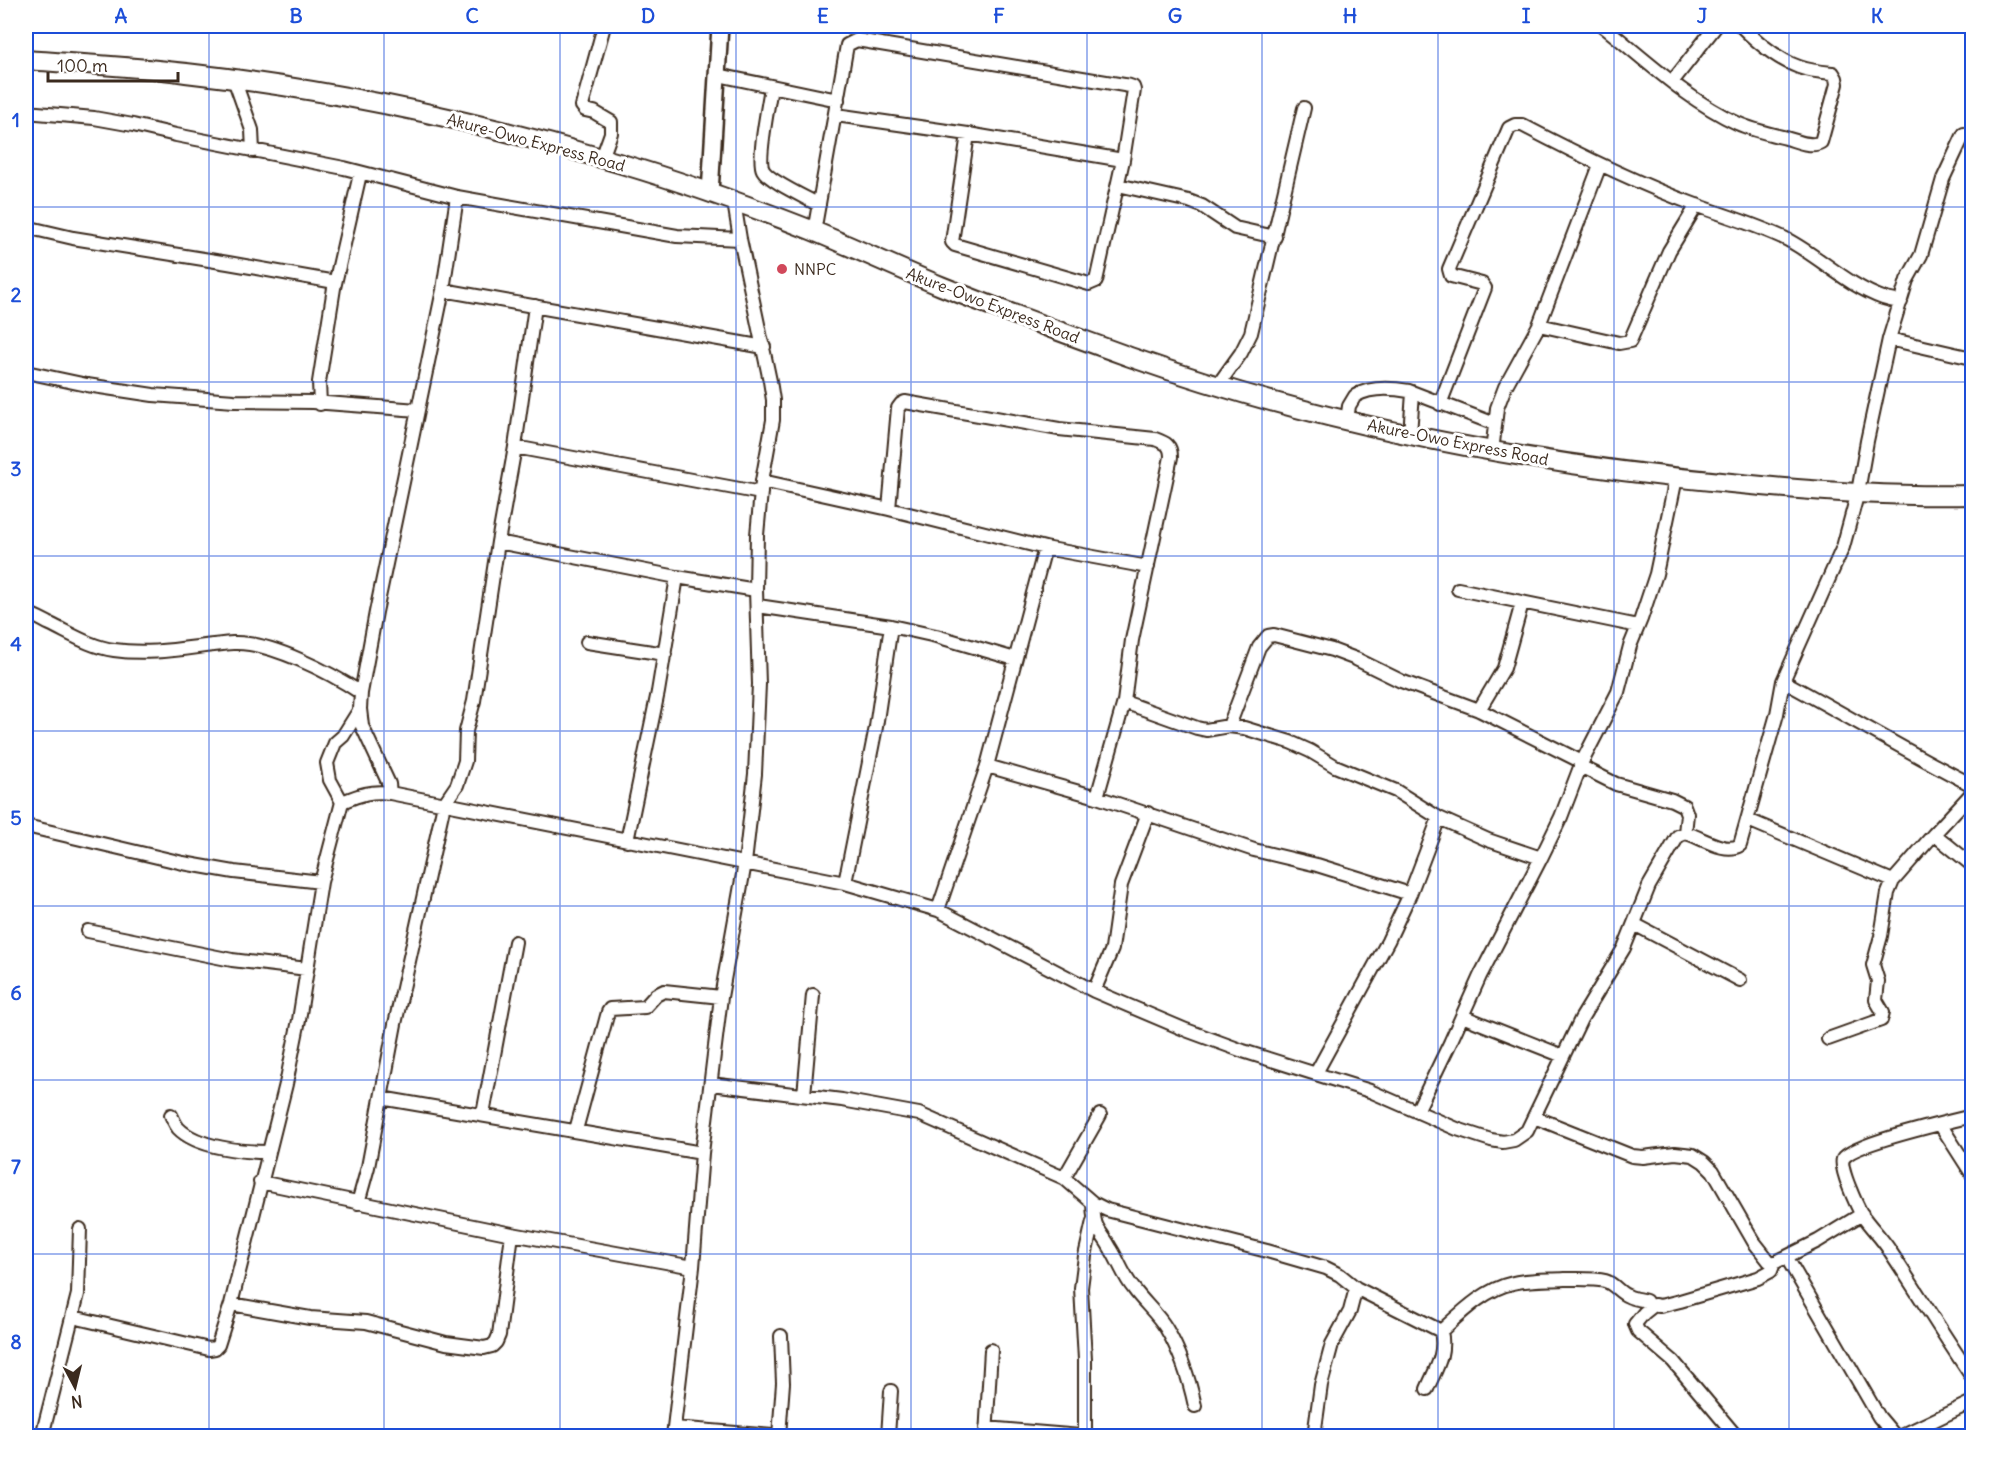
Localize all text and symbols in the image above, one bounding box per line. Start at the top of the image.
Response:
text: A [115,3,128,28]
text: B [289,3,303,28]
text: C [465,3,479,28]
text: D [641,3,655,28]
text: E [817,3,829,28]
text: F [993,3,1005,28]
text: G [1168,3,1182,28]
text: H [1343,3,1357,28]
text: I [1522,3,1531,28]
text: J [1697,3,1708,28]
text: K [1871,3,1884,28]
scale bar [48,45,178,83]
text: 100 m [57,54,108,77]
text: 1 [12,107,20,132]
street label: Akure-Owo Express Road [445,109,627,175]
place label: NNPC [794,259,836,279]
marker: NNPC [775,262,789,276]
street label: Akure-Owo Express Road [904,263,1082,347]
text: 2 [11,282,22,307]
street label: Akure-Owo Express Road [1366,415,1550,469]
text: 3 [10,456,22,481]
text: 4 [10,631,22,656]
text: 5 [10,805,22,830]
text: 6 [10,980,22,1005]
text: 7 [11,1154,21,1179]
text: 8 [10,1329,22,1354]
north arrow [45,1357,105,1417]
text: N [70,1391,84,1412]

